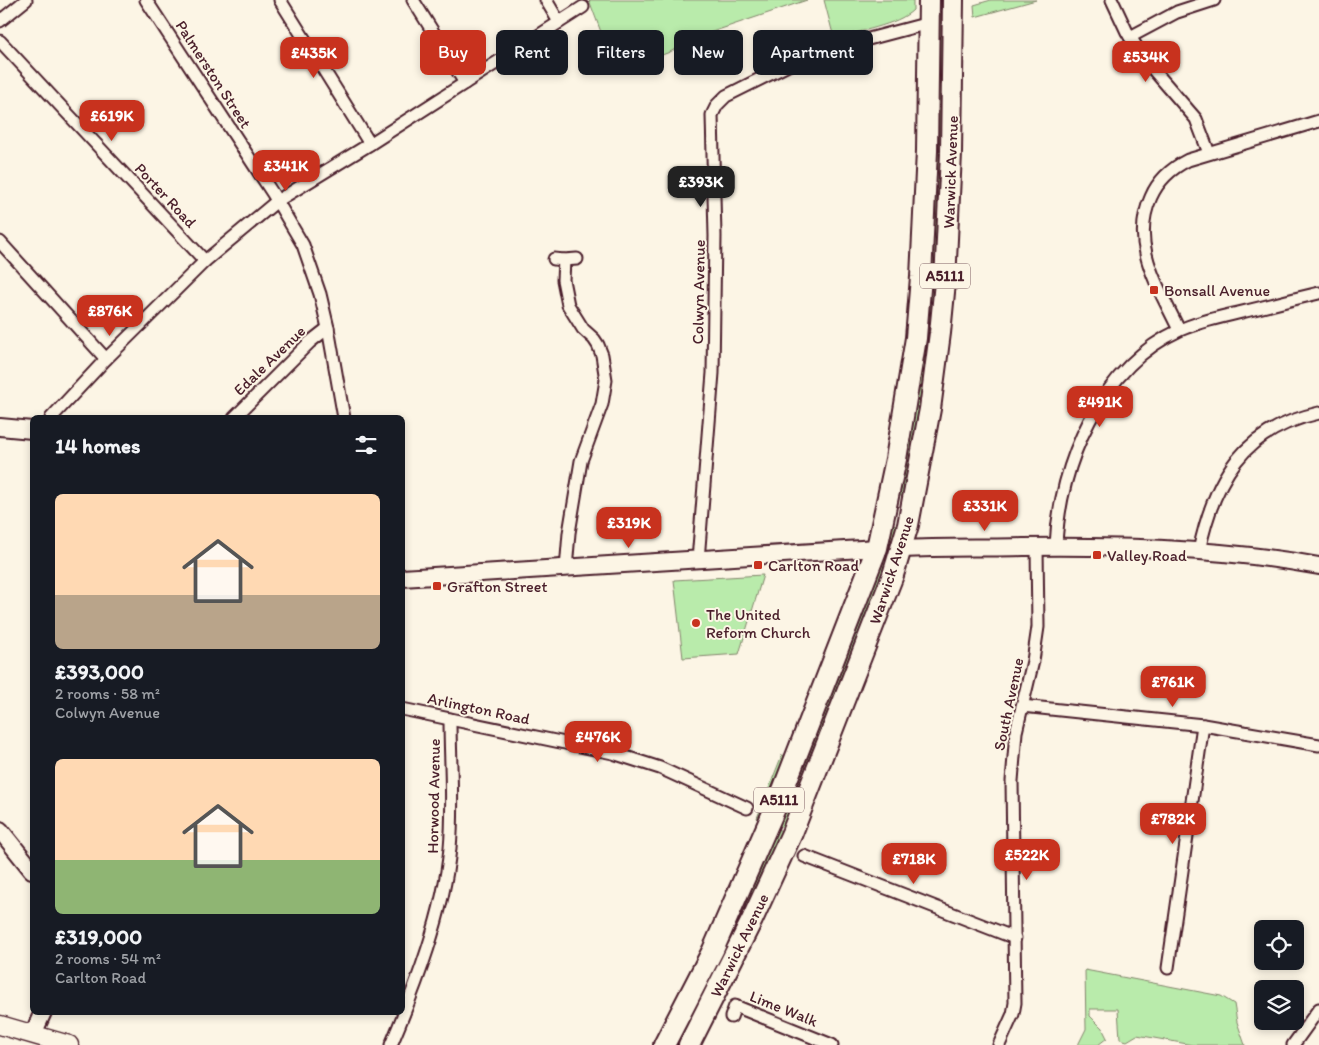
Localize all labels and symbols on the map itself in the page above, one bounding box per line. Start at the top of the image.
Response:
street label: Palmerston Street [172,17,255,132]
pin: £435K [279,36,349,79]
pin: £534K [1111,41,1181,83]
pin: £619K [77,100,147,142]
street label: Warwick Avenue [939,115,962,229]
pin: £341K [251,150,321,192]
street label: Porter Road [131,159,201,232]
pin: £393K [666,166,736,208]
street label: Colwyn Avenue [688,239,709,345]
road number: A5111 [920,264,970,288]
place label: Bonsall Avenue [1164,281,1270,300]
marker: Bonsall Avenue [1148,284,1160,296]
pin: £876K [75,294,145,337]
street label: Edale Avenue [229,321,309,399]
pin: £491K [1065,386,1135,428]
pin: £331K [950,490,1020,532]
pin: £319K [594,506,664,549]
street label: Warwick Avenue [865,513,918,627]
place label: Valley Road [1107,546,1187,565]
marker: Valley Road [1091,549,1103,561]
place label: Carlton Road [768,556,859,575]
marker: Carlton Road [752,559,764,571]
place label: Grafton Street [447,577,547,596]
marker: Grafton Street [431,580,443,592]
place label: The United Reform Church [706,605,811,642]
marker: The United Reform Church [690,617,702,629]
street label: South Avenue [989,656,1028,752]
pin: £761K [1138,666,1208,708]
street label: Arlington Road [426,688,532,729]
pin: £476K [563,720,633,763]
street label: Horwood Avenue [423,738,444,854]
road number: A5111 [754,788,804,812]
pin: £782K [1138,802,1208,845]
pin: £522K [992,838,1062,881]
pin: £718K [879,842,949,885]
street label: Warwick Avenue [706,890,773,1000]
street label: Lime Walk [747,986,821,1031]

